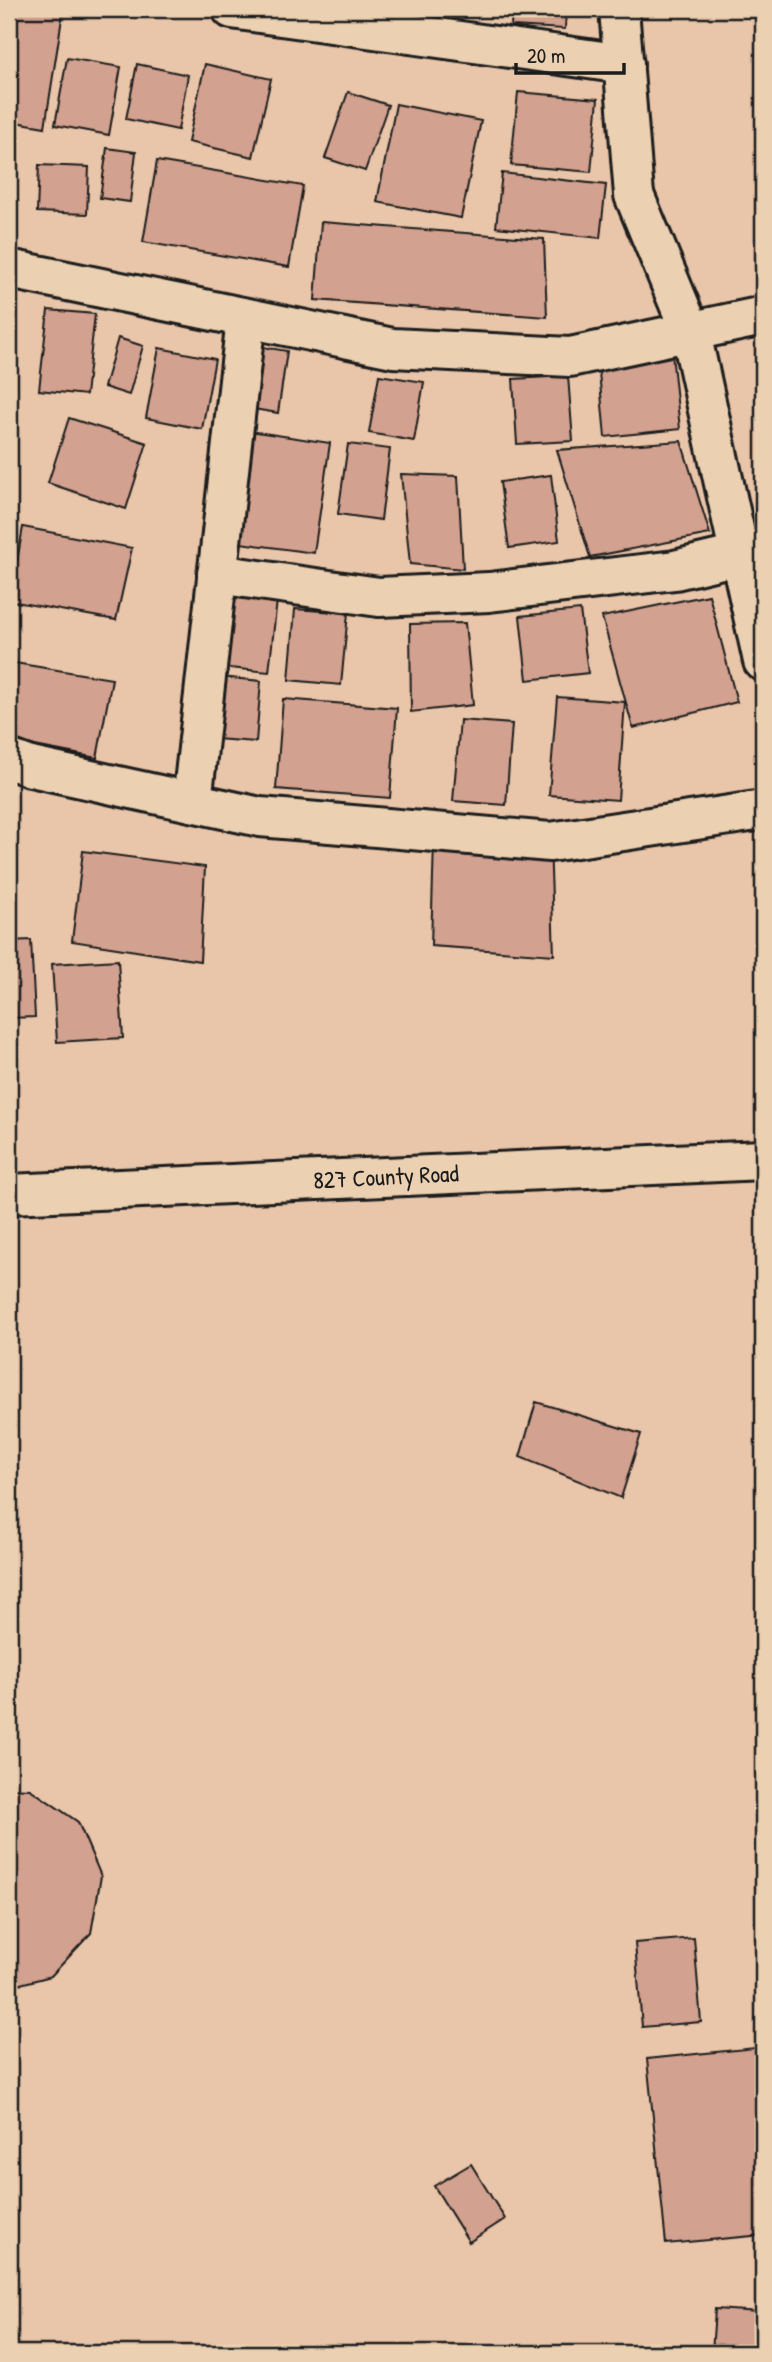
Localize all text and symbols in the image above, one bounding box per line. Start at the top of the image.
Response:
scale bar [516,32,625,76]
text: 20 m [527,41,565,70]
street label: 827 County Road [312,1156,459,1196]

